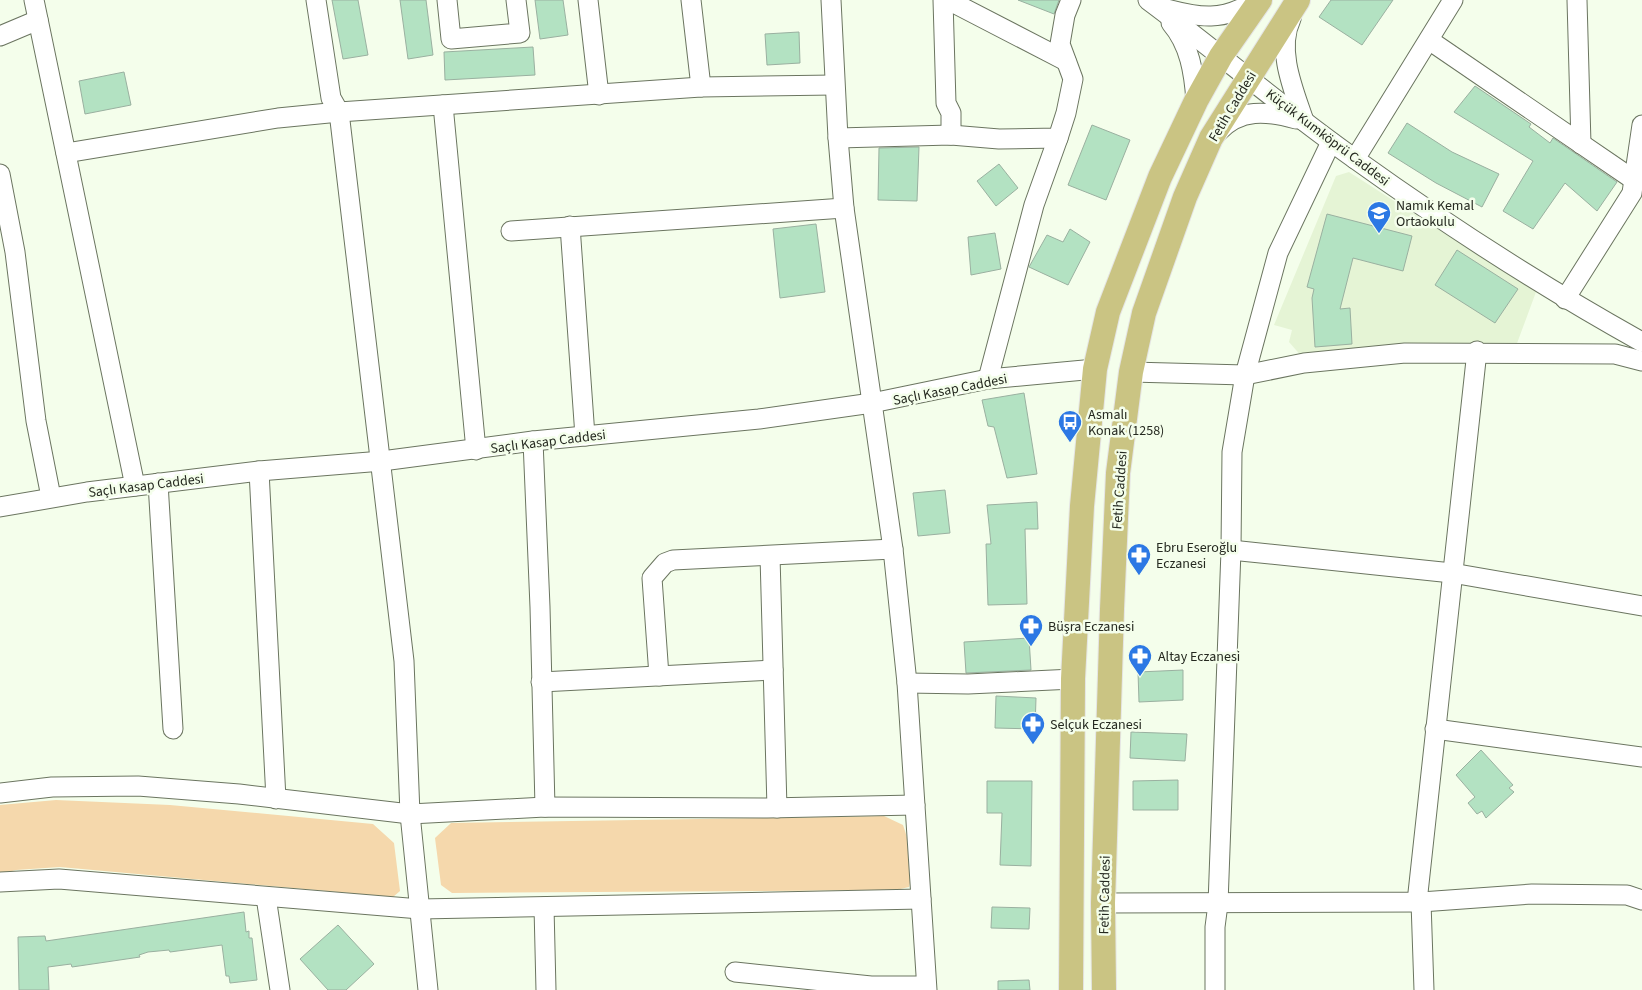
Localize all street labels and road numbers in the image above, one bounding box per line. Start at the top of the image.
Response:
street label: Fetih Caddesi [1204,68,1262,146]
street label: Küçük Kumköprü Caddesi [1261,85,1394,191]
street label: Saçlı Kasap Caddesi [891,369,1009,411]
street label: Saçlı Kasap Caddesi [489,425,607,459]
street label: Fetih Caddesi [1107,450,1133,530]
street label: Saçlı Kasap Caddesi [87,469,205,503]
street label: Fetih Caddesi [1094,855,1116,935]

